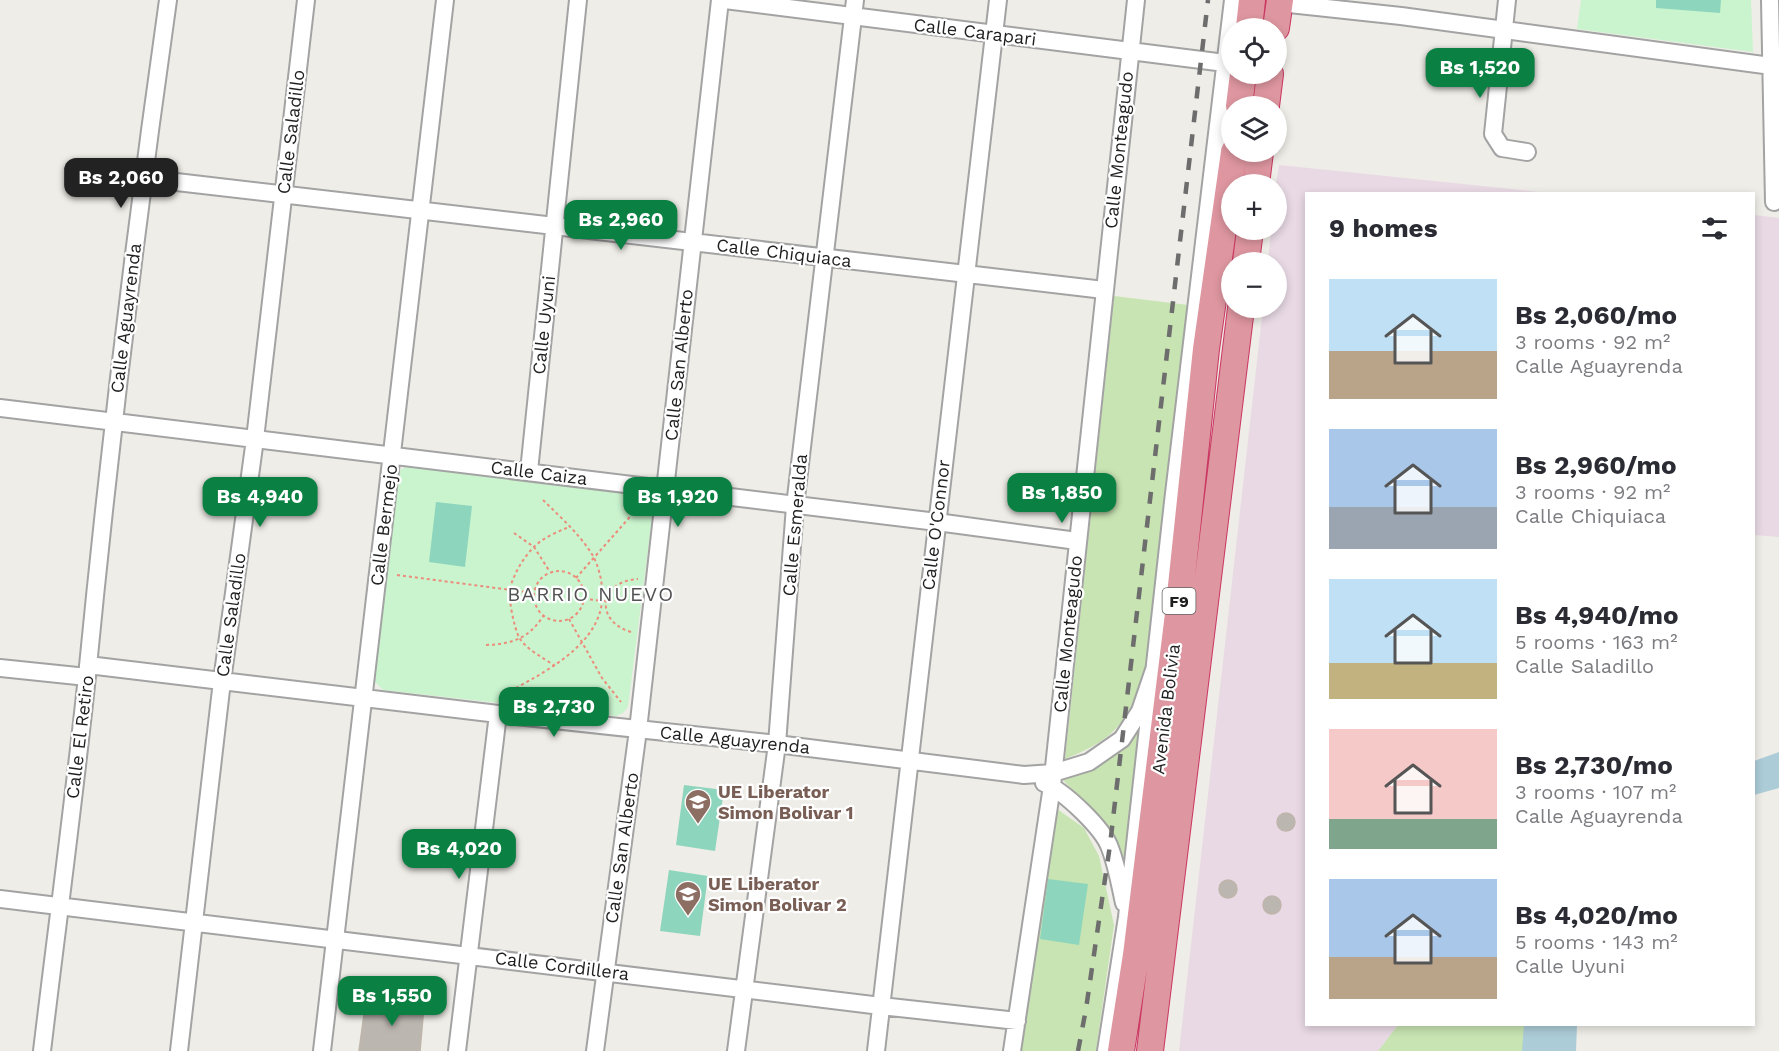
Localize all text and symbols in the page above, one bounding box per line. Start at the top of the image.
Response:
street label: Calle Carapari [912,14,1038,49]
map controls [1221,18,1287,318]
button: locate [1221,18,1287,84]
pin: Bs 1,520 [1418,48,1542,99]
text: Bs 1,520 [1440,55,1520,79]
street label: Calle Saladillo [272,69,309,195]
street label: Calle Monteagudo [1100,70,1137,230]
button: layers [1221,96,1287,162]
pin: Bs 2,060 [59,158,183,209]
text: Bs 2,060 [78,165,164,189]
button: + [1221,174,1287,240]
pin: Bs 2,960 [559,200,683,251]
text: Bs 2,960 [578,207,664,231]
icon: filters [1698,212,1731,245]
text: 9 homes [1329,213,1438,243]
street label: Calle Chiquiaca [715,234,853,271]
street label: Calle Aguayrenda [106,242,145,394]
button: − [1221,252,1287,318]
street label: Calle Uyuni [528,275,559,375]
street label: Calle San Alberto [660,288,697,442]
text: Bs 2,060/mo [1515,300,1677,330]
icon: home [1377,303,1449,375]
text: 3 rooms · 92 m² [1515,330,1670,354]
text: Calle Aguayrenda [1515,354,1683,378]
text: Bs 2,960/mo [1515,450,1677,480]
street label: Calle Esmeralda [778,453,811,597]
icon: home [1377,453,1449,525]
street label: Calle Caiza [490,456,589,489]
street label: Calle O'Connor [917,458,954,591]
street label: Calle Bermejo [366,463,401,587]
pin: Bs 1,850 [1000,473,1124,524]
pin: Bs 4,940 [198,477,322,528]
pin: Bs 1,920 [616,477,740,528]
text: Bs 1,850 [1021,480,1103,504]
text: 3 rooms · 92 m² [1515,480,1670,504]
text: Bs 4,940 [217,484,303,508]
text: Bs 1,920 [637,484,719,508]
text: Calle Chiquiaca [1515,504,1666,528]
street label: Calle Saladillo [211,551,250,678]
street label: Calle Monteagudo [1049,554,1086,714]
district label: BARRIO NUEVO [507,582,675,606]
road number: F9 [1162,588,1196,614]
text: Bs 4,940/mo [1515,600,1679,630]
icon: home [1377,603,1449,675]
text: 5 rooms · 163 m² [1515,630,1677,654]
street label: Avenida Bolivia [1147,642,1184,775]
text: Calle Saladillo [1515,654,1654,678]
street label: Calle El Retiro [61,674,98,800]
pin: Bs 2,730 [492,687,616,738]
text: Bs 2,730 [513,694,595,718]
street label: Calle Aguayrenda [659,721,811,758]
text: Bs 2,730/mo [1515,750,1673,780]
icon: home [1377,753,1449,825]
street label: Calle San Alberto [601,771,643,925]
text: 3 rooms · 107 m² [1515,780,1676,804]
place label: UE Liberator Simon Bolivar 1 [718,781,854,823]
school or university icon: UE Liberator Simon Bolivar 1 [683,787,713,825]
text: Calle Aguayrenda [1515,804,1683,828]
pin: Bs 4,020 [397,829,521,880]
text: Bs 4,020 [416,836,502,860]
place label: UE Liberator Simon Bolivar 2 [708,873,847,915]
school or university icon: UE Liberator Simon Bolivar 2 [673,879,703,917]
text: Bs 4,020/mo [1515,900,1678,930]
icon: home [1377,903,1449,975]
text: 5 rooms · 143 m² [1515,930,1678,954]
street label: Calle Cordillera [494,947,630,984]
text: Calle Uyuni [1515,954,1625,978]
pin: Bs 1,550 [330,976,454,1027]
text: Bs 1,550 [352,983,432,1007]

